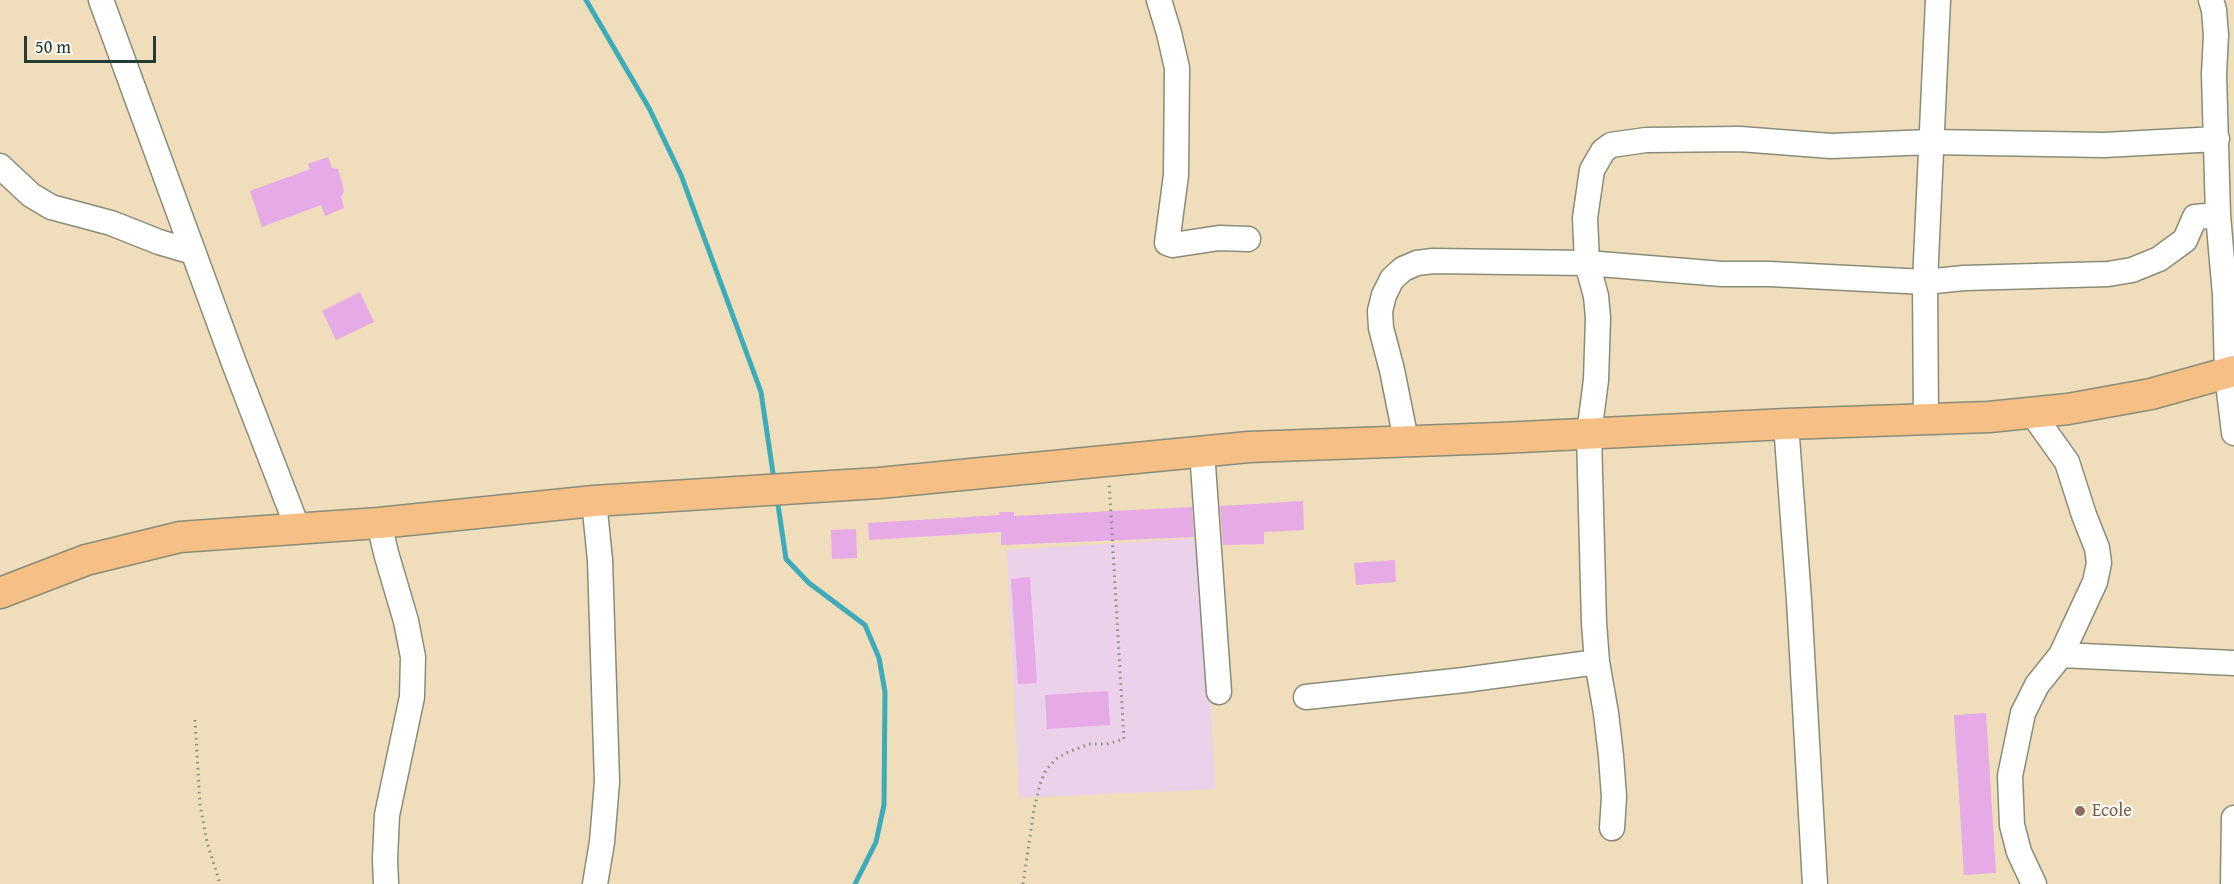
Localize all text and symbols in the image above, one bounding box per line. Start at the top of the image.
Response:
scale bar [27,24,159,62]
text: 50 m [35,33,71,60]
place label: Ecole [2092,800,2132,822]
marker: Ecole [2073,804,2087,818]

